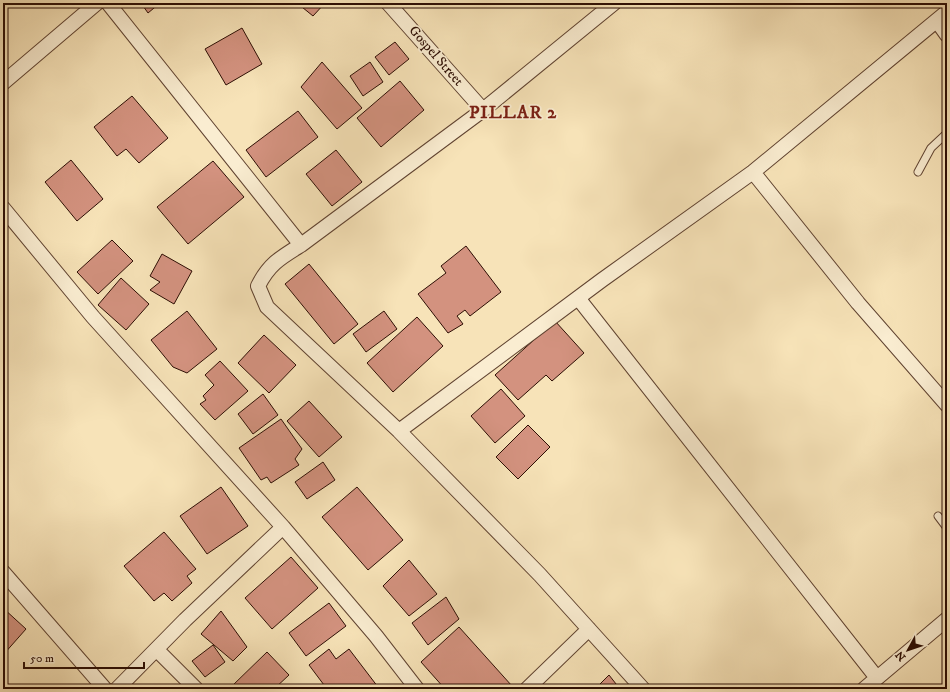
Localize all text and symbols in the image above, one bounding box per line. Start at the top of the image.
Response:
street label: Gospel Street [405,22,468,90]
district label: PILLAR 2 [469,102,557,124]
north arrow [888,630,928,670]
scale bar [24,644,144,670]
text: N [893,648,909,664]
text: 50 m [30,651,54,666]

